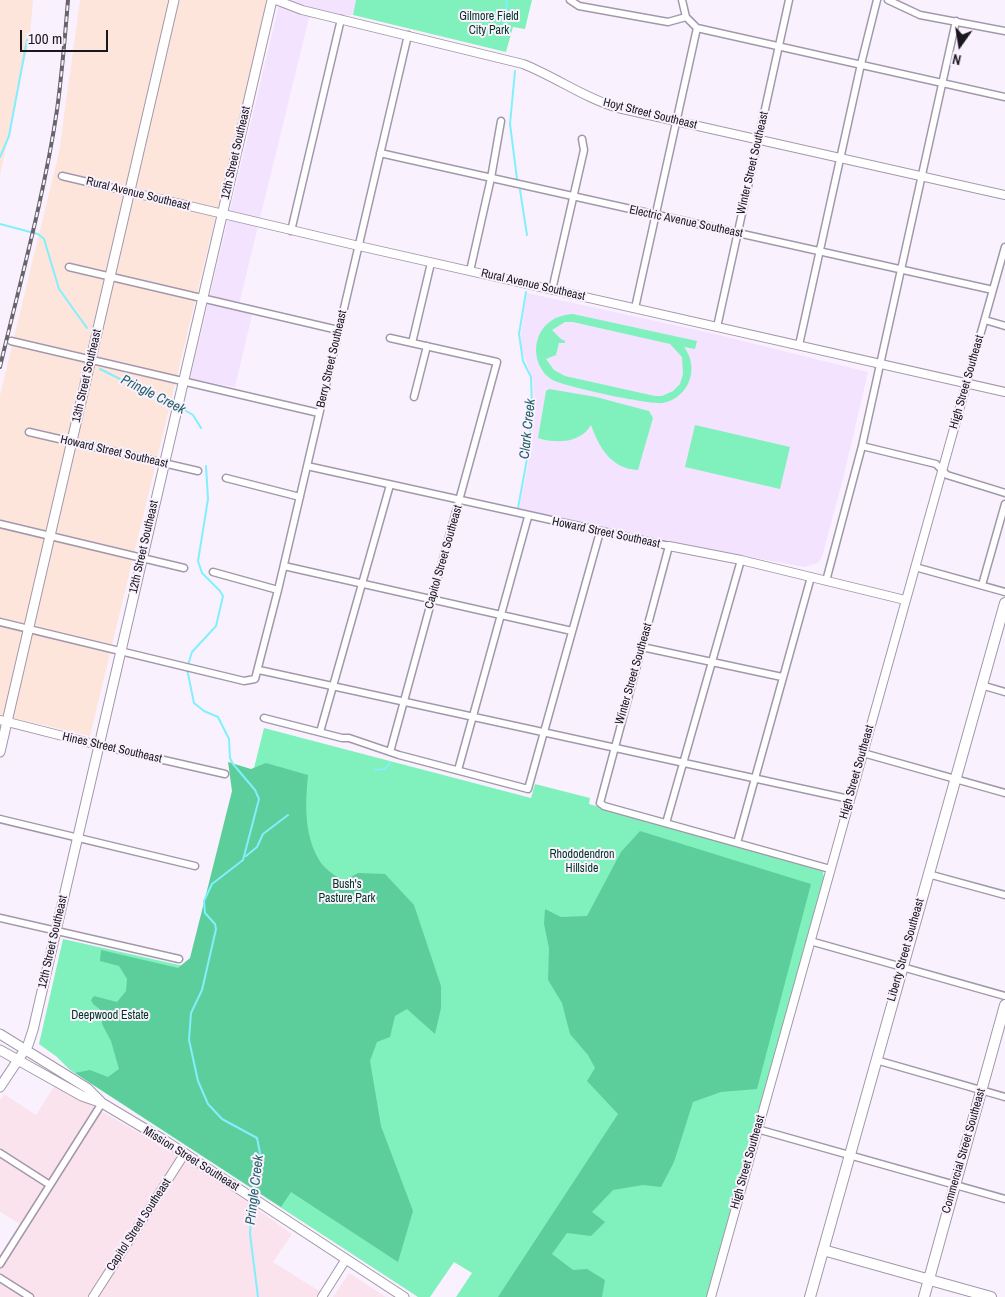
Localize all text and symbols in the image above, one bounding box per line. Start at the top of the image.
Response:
park label: Gilmore Field City Park [459,10,519,38]
scale bar [22,20,110,52]
north arrow [935,20,985,70]
text: 100 m [28,28,62,49]
text: N [951,50,963,69]
street label: Hoyt Street Southeast [602,95,698,133]
street label: 12th Street Southeast [218,105,254,201]
street label: Winter Street Southeast [734,110,772,216]
street label: Rural Avenue Southeast [85,174,191,214]
street label: Electric Avenue Southeast [628,203,744,241]
street label: Rural Avenue Southeast [479,266,587,304]
street label: Berry Street Southeast [314,309,350,409]
street label: 13th Street Southeast [69,328,105,424]
street label: High Street Southeast [947,333,987,431]
water label: Pringle Creek [118,372,188,418]
water label: Clark Creek [516,398,540,460]
street label: Howard Street Southeast [59,433,169,471]
street label: 12th Street Southeast [126,499,162,595]
street label: Capitol Street Southeast [422,503,466,611]
street label: Howard Street Southeast [551,515,661,551]
street label: Winter Street Southeast [613,622,655,726]
street label: High Street Southeast [837,723,877,821]
street label: Hines Street Southeast [61,730,163,766]
park label: Rhododendron Hillside [549,848,615,876]
park label: Bush's Pasture Park [319,878,375,906]
street label: 12th Street Southeast [35,894,71,990]
street label: Liberty Street Southeast [884,897,928,1003]
park label: Deepwood Estate [71,1009,149,1023]
street label: Commercial Street Southeast [939,1087,989,1215]
street label: High Street Southeast [728,1113,768,1211]
street label: Mission Street Southeast [140,1124,242,1194]
water label: Pringle Creek [242,1154,268,1226]
street label: Capitol Street Southeast [104,1176,174,1274]

